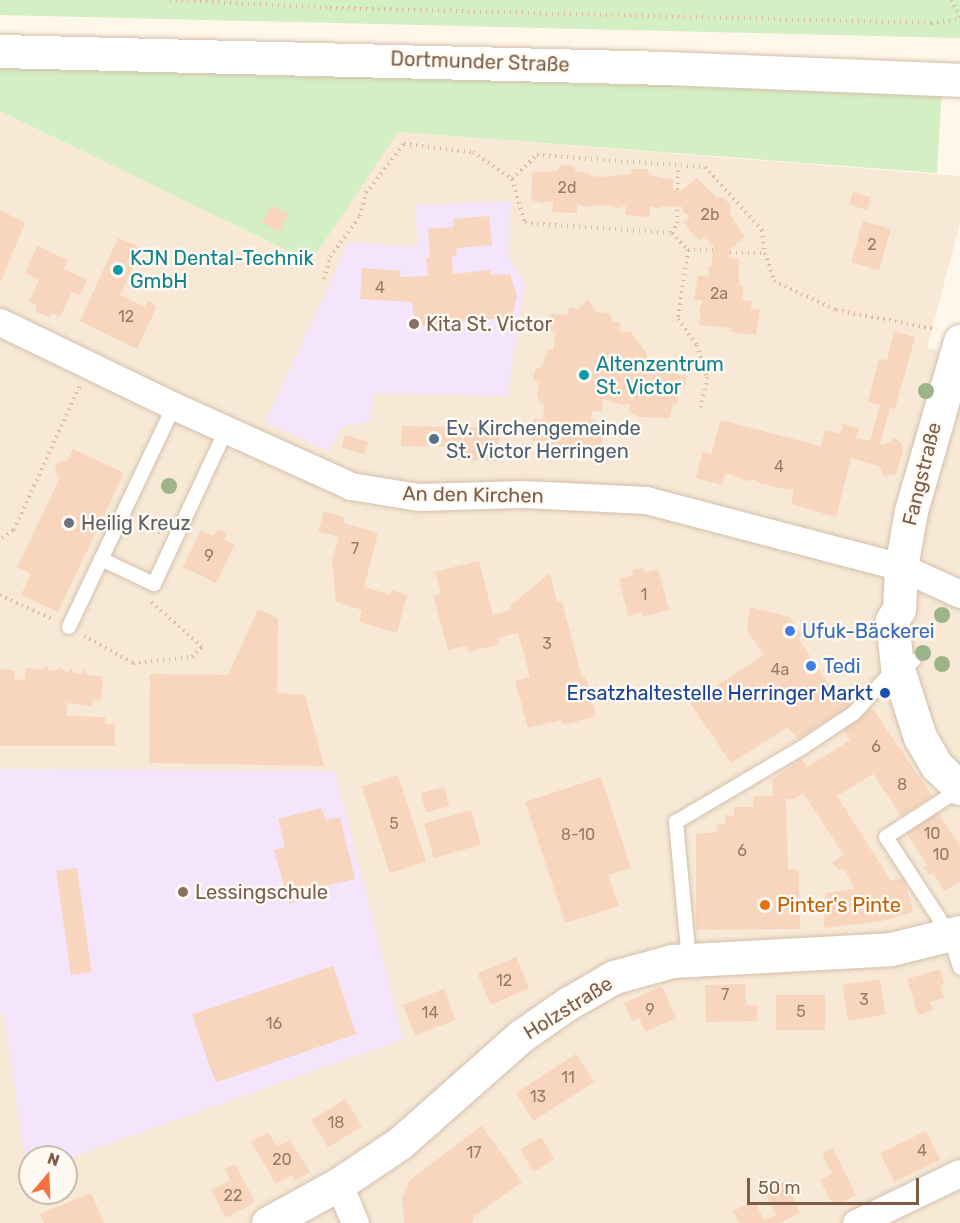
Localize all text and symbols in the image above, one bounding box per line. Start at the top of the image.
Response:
street label: Dortmunder Straße [390,47,570,77]
house number: 2d [558,178,576,198]
house number: 2b [701,205,719,225]
house number: 2 [867,235,877,255]
place label: KJN Dental-Technik GmbH [130,246,314,293]
marker: KJN Dental-Technik GmbH [111,263,125,277]
house number: 4 [375,278,385,298]
house number: 2a [710,284,728,304]
house number: 12 [118,307,134,327]
place label: Kita St. Victor [426,312,553,336]
marker: Kita St. Victor [407,317,421,331]
place label: Altenzentrum St. Victor [596,352,724,399]
marker: Altenzentrum St. Victor [577,368,591,382]
place label: Ev. Kirchengemeinde St. Victor Herringen [446,416,641,463]
street label: Fangstraße [898,420,946,528]
marker: Ev. Kirchengemeinde St. Victor Herringen [427,432,441,446]
house number: 4 [774,457,784,477]
street label: An den Kirchen [402,482,544,508]
place label: Heilig Kreuz [81,511,191,535]
marker: Heilig Kreuz [62,516,76,530]
house number: 7 [351,539,359,559]
house number: 9 [204,546,214,566]
house number: 1 [641,585,647,605]
place label: Ufuk-Bäckerei [802,619,935,643]
marker: Ufuk-Bäckerei [783,624,797,638]
house number: 3 [542,634,552,654]
place label: Tedi [823,654,861,678]
marker: Tedi [804,659,818,673]
house number: 4a [771,660,789,680]
place label: Ersatzhaltestelle Herringer Markt [566,681,873,705]
marker: Ersatzhaltestelle Herringer Markt [878,686,892,700]
house number: 6 [871,737,881,757]
house number: 8 [897,775,907,795]
house number: 5 [389,814,399,834]
house number: 10 [923,824,941,844]
house number: 8-10 [561,825,595,845]
house number: 6 [737,841,747,861]
house number: 10 [932,845,950,865]
place label: Lessingschule [195,880,328,904]
marker: Lessingschule [176,885,190,899]
place label: Pinter's Pinte [777,893,901,917]
marker: Pinter's Pinte [758,898,772,912]
house number: 12 [496,971,512,991]
street label: Holzstraße [519,971,617,1045]
house number: 7 [721,985,729,1005]
house number: 3 [859,990,869,1010]
house number: 9 [645,1000,655,1020]
house number: 5 [796,1002,806,1022]
house number: 14 [422,1003,438,1023]
house number: 16 [266,1014,282,1034]
house number: 11 [561,1068,575,1088]
house number: 13 [530,1087,546,1107]
house number: 18 [327,1113,345,1133]
house number: 4 [917,1141,927,1161]
house number: 17 [466,1143,482,1163]
north arrow [18,1145,78,1205]
text: N [45,1149,62,1170]
house number: 20 [272,1150,292,1170]
scale bar [750,1166,922,1204]
text: 50 m [758,1177,801,1199]
house number: 22 [224,1186,242,1206]

